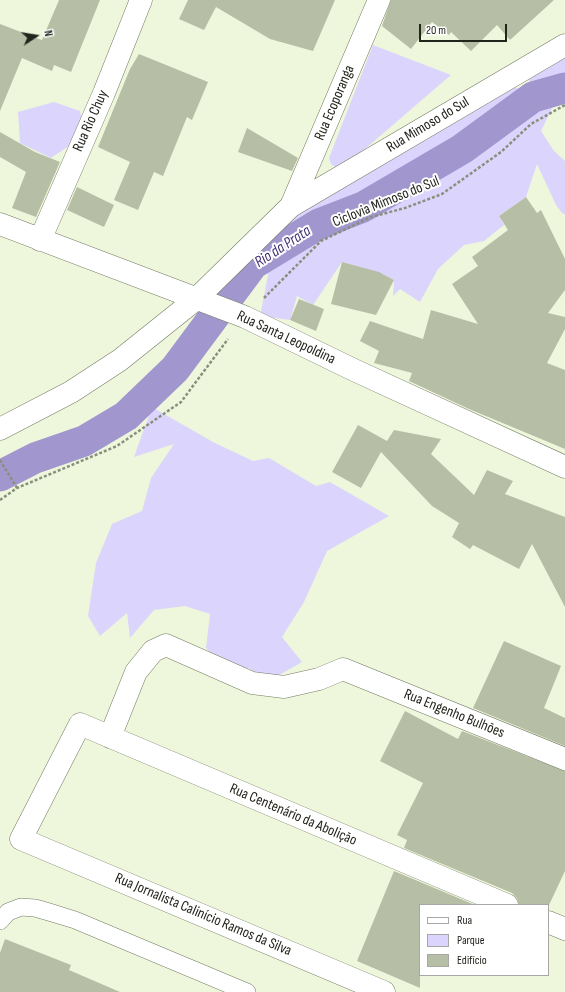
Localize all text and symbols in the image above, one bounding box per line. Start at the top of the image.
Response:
north arrow [16,16,56,56]
scale bar [421,16,509,42]
text: 20 m [426,23,446,38]
text: N [41,29,55,38]
street label: Rua Ecoporanga [311,63,359,143]
street label: Rua Rio Chuy [69,87,113,155]
street label: Rua Mimoso do Sul [383,93,473,157]
street label: Ciclovia Mimoso do Sul [330,172,442,232]
water label: Rio da Prata [251,222,315,272]
street label: Rua Santa Leopoldina [234,307,338,369]
street label: Rua Engenho Bulhões [401,686,507,742]
street label: Rua Centenário da Abolição [227,780,359,850]
street label: Rua Jornalista Calinício Ramos da Silva [112,870,294,960]
legend [419,904,549,976]
text: Rua [457,913,472,928]
text: Parque [457,933,485,948]
text: Edifício [457,953,487,968]

